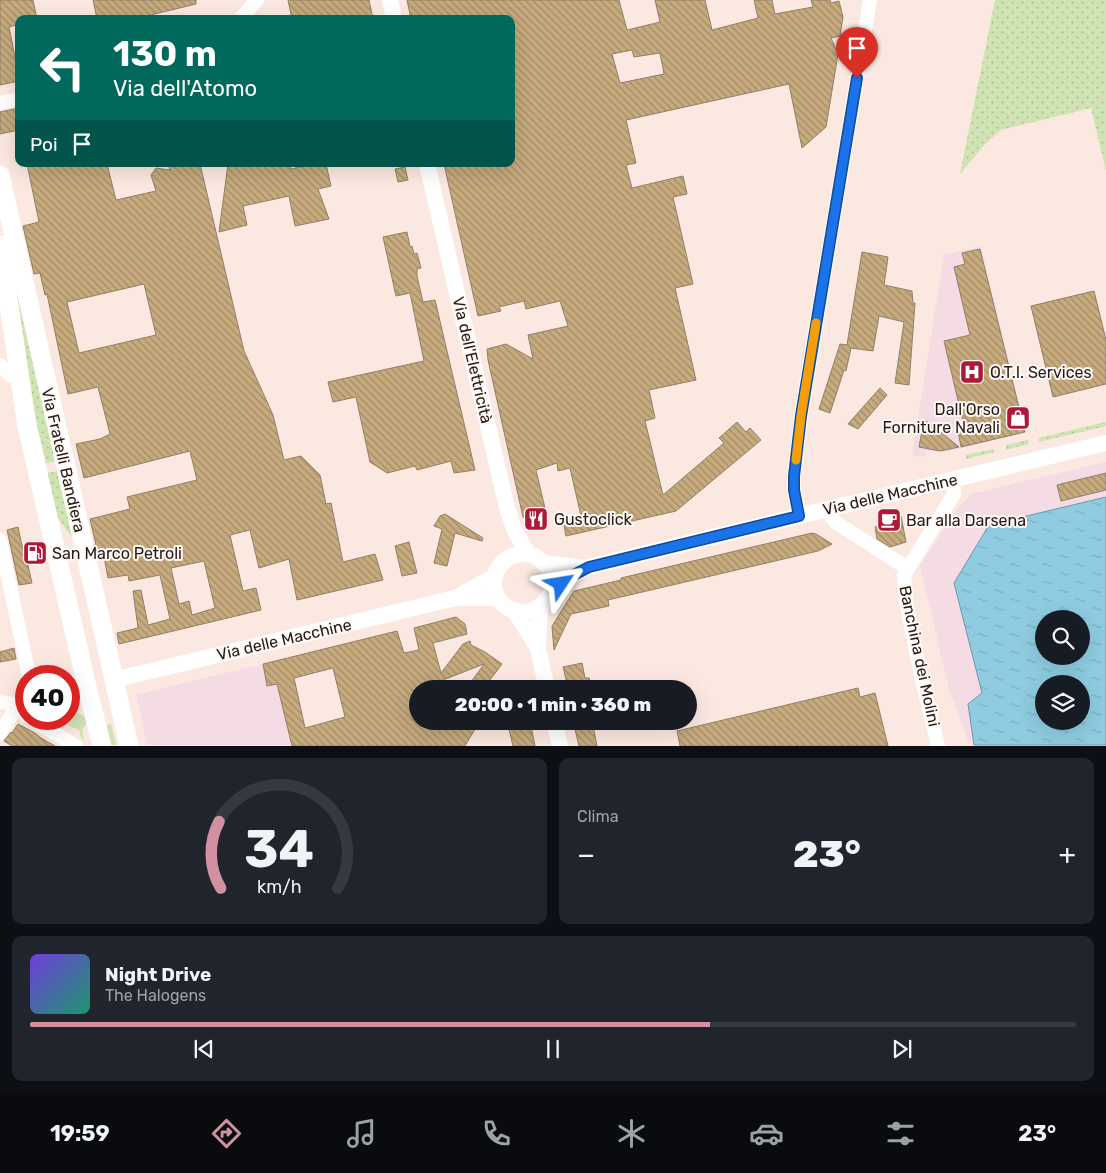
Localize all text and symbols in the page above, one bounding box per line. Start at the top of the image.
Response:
pin [836,27,878,78]
text: 130 m [113,33,217,75]
icon: arrive [843,34,871,62]
icon: left [30,35,95,100]
text: Via dell'Atomo [113,75,257,102]
icon: arrive [68,130,96,158]
text: Poi [30,133,58,156]
street label: Via dell'Elettricità [449,295,496,425]
hospital icon: O.T.I. Services [959,359,985,385]
place label: O.T.I. Services [990,363,1092,382]
street label: Via Fratelli Bandiera [38,386,89,534]
place label: Dall'Orso Forniture Navali [882,400,1000,437]
shop icon: Dall'Orso Forniture Navali [1005,405,1031,431]
street label: Via delle Macchine [821,470,959,519]
restaurant icon: Gustoclick [523,506,549,532]
cafe icon: Bar alla Darsena [876,507,902,533]
place label: Gustoclick [554,510,633,529]
place label: Bar alla Darsena [906,511,1026,530]
fuel station icon: San Marco Petroli [22,540,48,566]
place label: San Marco Petroli [52,544,182,563]
position arrow [534,557,586,609]
street label: Banchina dei Molini [895,584,944,728]
map controls [1035,610,1090,730]
button: search [1035,610,1090,665]
street label: Via delle Macchine [215,615,353,664]
speed limit sign: 40 [15,665,80,730]
button: layers [1035,675,1090,730]
text: 20:00 · 1 min · 360 m [455,693,651,716]
text: Clima [577,807,618,826]
text: 34 [245,818,314,880]
text: 23° [793,831,861,877]
text: − [577,838,595,871]
text: + [1059,838,1076,871]
text: km/h [257,876,302,897]
text: Night Drive [105,963,211,986]
text: The Halogens [105,986,206,1005]
icon: previous [190,1035,218,1063]
icon: pause [539,1035,567,1063]
icon: next [888,1035,916,1063]
icon: directions [209,1116,244,1151]
icon: music [344,1116,379,1151]
icon: phone [479,1116,514,1151]
icon: climate [614,1116,649,1151]
icon: car [749,1116,784,1151]
icon: filters [883,1116,918,1151]
text: 19:59 [50,1120,110,1147]
text: 23° [1018,1120,1056,1147]

